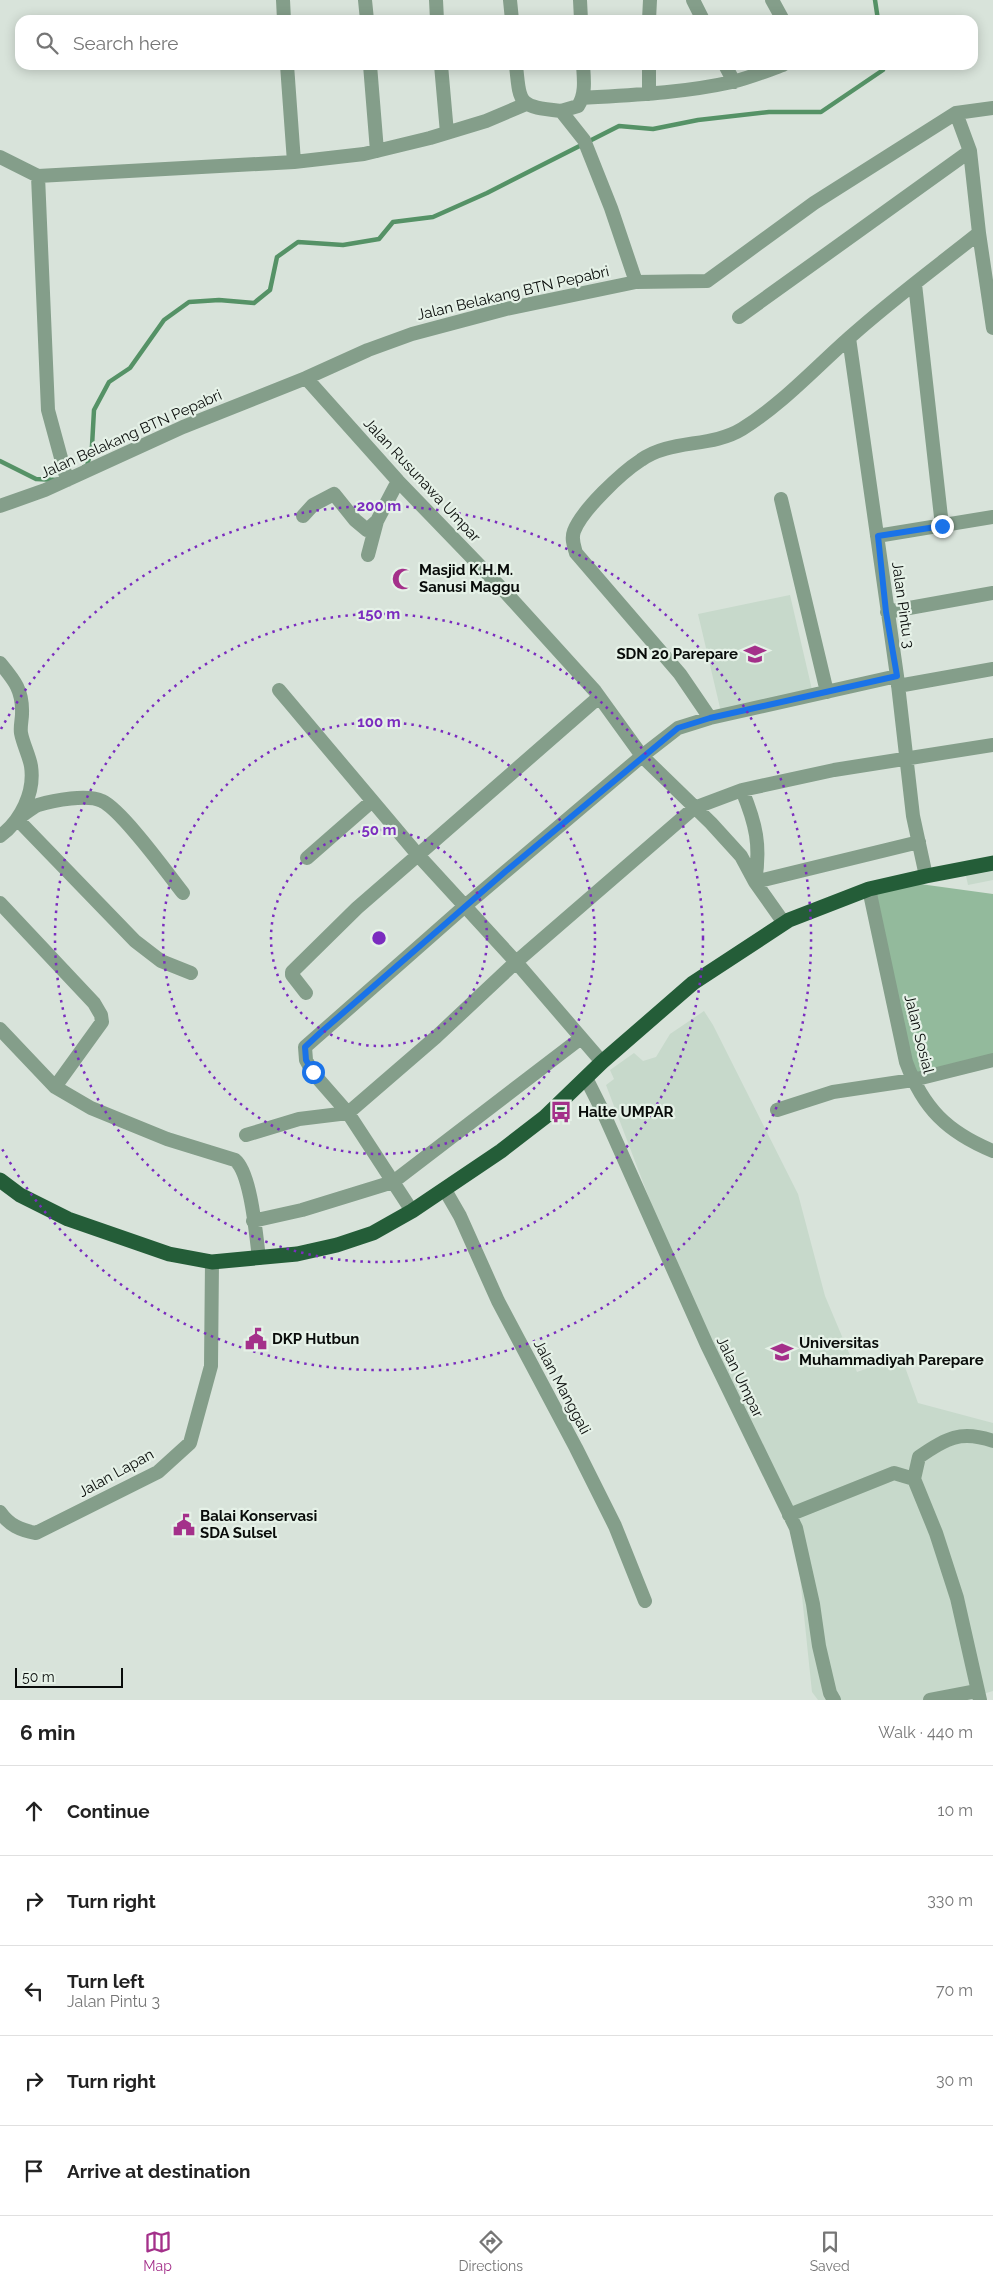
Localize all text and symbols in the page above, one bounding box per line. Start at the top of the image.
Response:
search box [15,15,978,70]
icon: search [33,29,61,57]
text: Search here [73,32,179,54]
street label: Jalan Belakang BTN Pepabri [415,262,611,324]
street label: Jalan Belakang BTN Pepabri [38,386,224,482]
street label: Jalan Rusunawa Umpar [360,414,485,546]
text: 200 m [357,497,401,515]
route end [931,515,954,538]
place label: Masjid K.H.M. Sanusi Maggu [419,561,520,596]
street label: Jalan Pintu 3 [888,561,918,649]
mosque icon: Masjid K.H.M. Sanusi Maggu [390,566,416,592]
text: 150 m [358,605,400,623]
school or university icon: SDN 20 Parepare [742,641,768,667]
place label: SDN 20 Parepare [616,645,738,663]
text: 100 m [357,713,401,731]
text: 50 m [361,821,397,839]
centre of rings [370,929,388,947]
street label: Jalan Sosial [900,993,938,1076]
route start [302,1061,325,1084]
bus stop icon: Halte UMPAR [548,1099,574,1125]
place label: Halte UMPAR [578,1103,673,1121]
public building icon: DKP Hutbun [243,1326,269,1352]
place label: DKP Hutbun [272,1330,359,1348]
street label: Jalan Umpar [713,1334,768,1421]
place label: Universitas Muhammadiyah Parepare [799,1334,984,1369]
street label: Jalan Manggali [530,1337,594,1437]
school or university icon: Universitas Muhammadiyah Parepare [769,1339,795,1365]
street label: Jalan Lapan [75,1445,157,1501]
place label: Balai Konservasi SDA Sulsel [200,1507,317,1542]
public building icon: Balai Konservasi SDA Sulsel [171,1512,197,1538]
scale bar [15,1665,122,1688]
text: 50 m [22,1669,55,1685]
text: 6 min [20,1720,75,1745]
text: Walk · 440 m [878,1723,973,1742]
icon: ahead [20,1797,48,1825]
text: Continue [67,1800,150,1822]
text: 10 m [938,1801,973,1820]
icon: right [20,1887,48,1915]
text: Turn right [67,1890,156,1912]
text: 330 m [927,1891,973,1910]
text: Turn left [67,1970,144,1992]
icon: left [20,1977,48,2005]
text: 70 m [936,1981,973,2000]
text: Jalan Pintu 3 [67,1992,160,2011]
icon: right [20,2067,48,2095]
text: Turn right [67,2070,156,2092]
text: 30 m [936,2071,973,2090]
icon: arrive [20,2157,48,2185]
text: Arrive at destination [67,2160,251,2182]
tab: Map [143,2228,172,2274]
tab: Directions [458,2228,523,2274]
tab: Saved [810,2228,850,2274]

